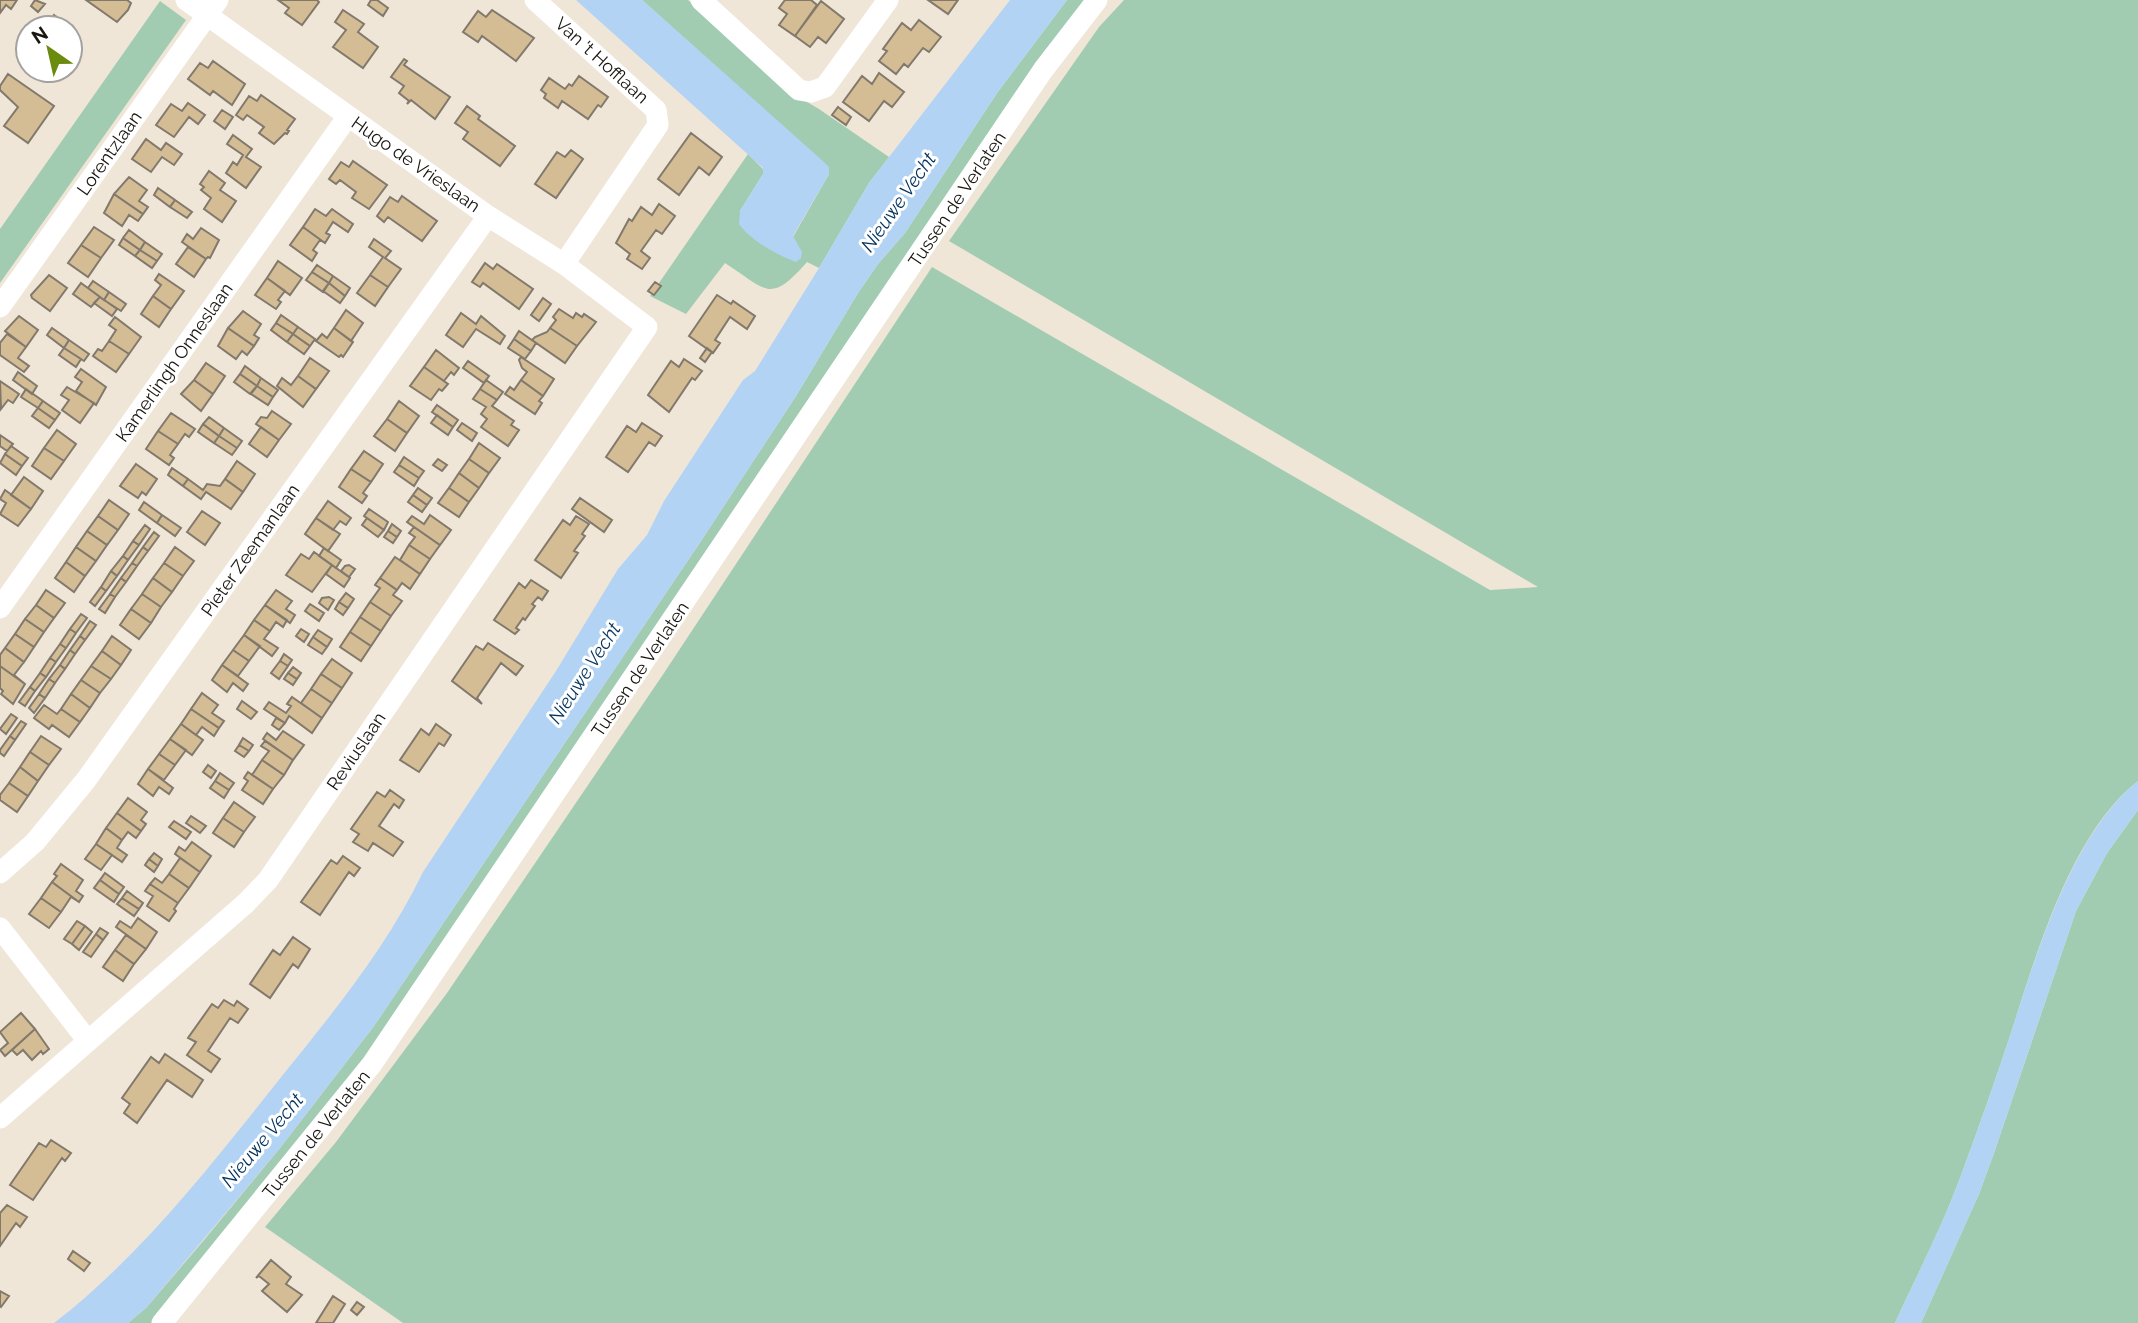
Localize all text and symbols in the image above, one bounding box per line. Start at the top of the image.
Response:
street label: Van 't Hofflaan [551,13,653,107]
north arrow [14,14,84,84]
text: N [27,22,52,48]
street label: Lorentzlaan [72,107,146,199]
street label: Hugo de Vrieslaan [348,112,484,216]
street label: Tussen de Verlaten [904,127,1010,271]
water label: Nieuwe Vecht [856,148,941,256]
street label: Kamerlingh Onneslaan [111,279,237,445]
street label: Pieter Zeemanlaan [196,480,304,620]
street label: Tussen de Verlaten [587,597,693,741]
water label: Nieuwe Vecht [543,618,625,727]
street label: Reviuslaan [322,708,390,794]
street label: Tussen de Verlaten [258,1066,374,1202]
water label: Nieuwe Vecht [216,1088,308,1191]

